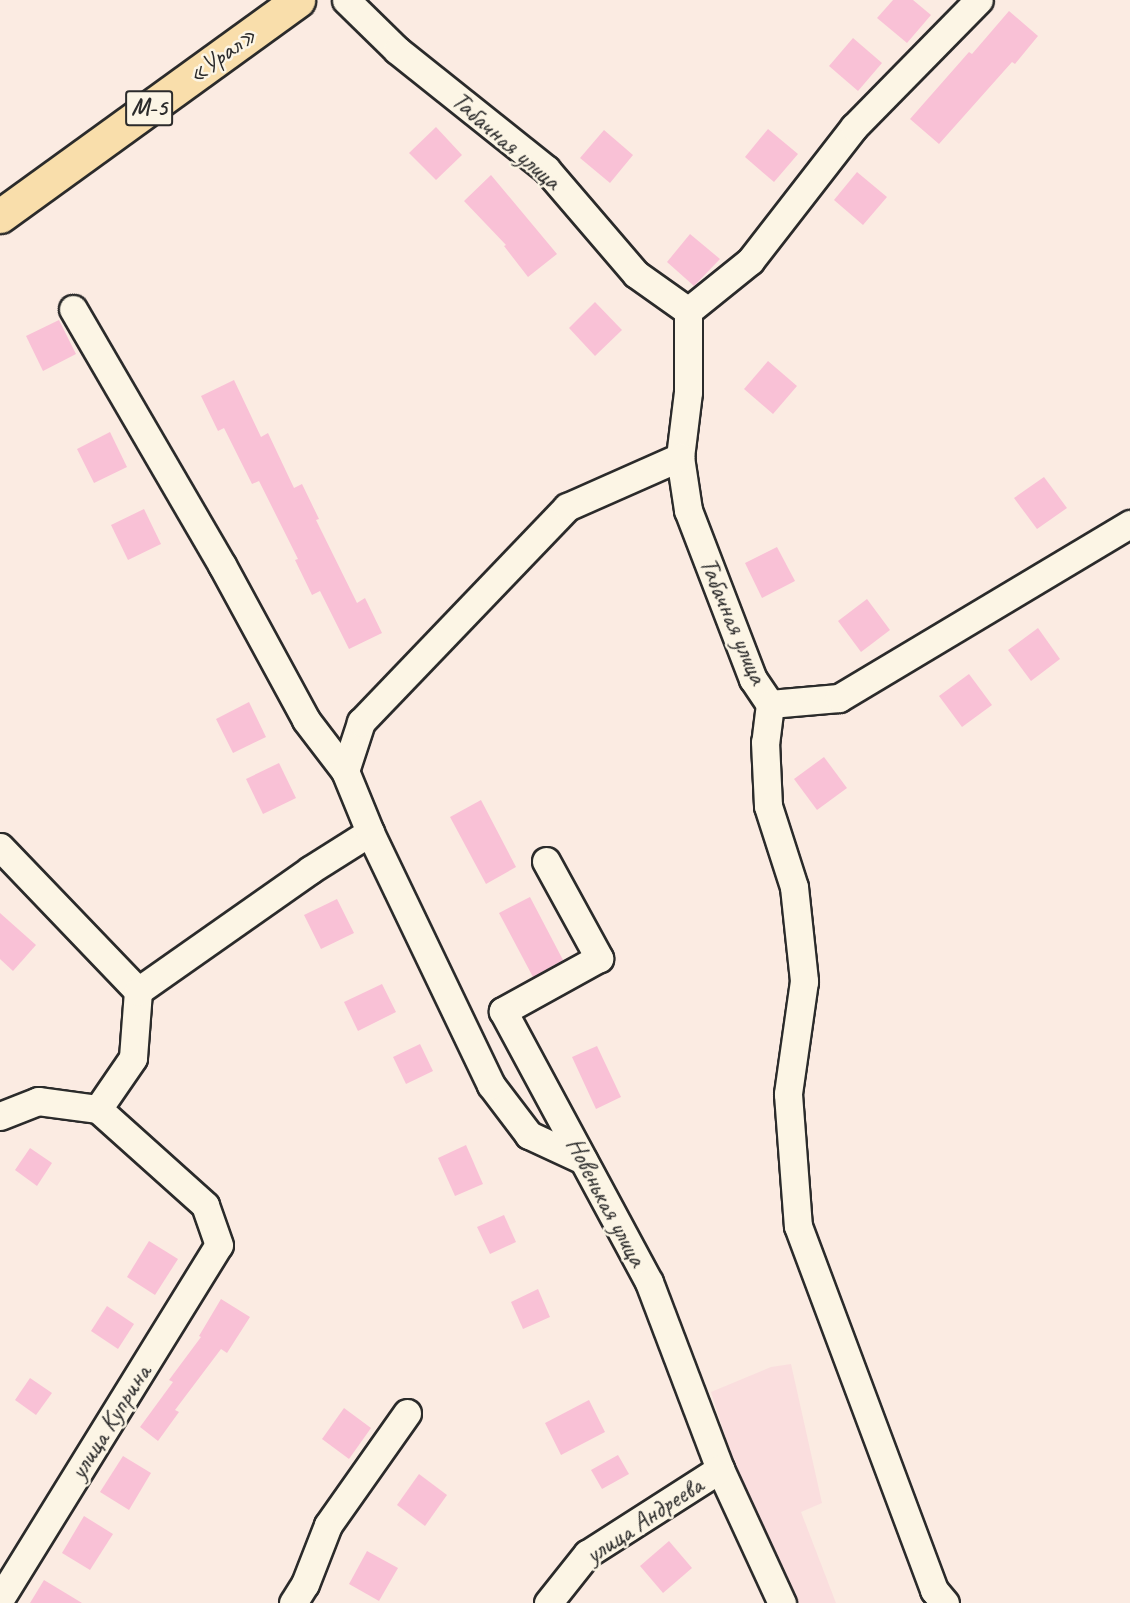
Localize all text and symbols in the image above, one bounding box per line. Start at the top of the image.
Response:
street label: «Урал» [182,20,262,90]
street label: Табачная улица [444,85,568,197]
road number: М-5 [125,87,173,129]
street label: Табачная улица [692,552,774,690]
street label: Новенькая улица [558,1131,654,1273]
street label: улица Куприна [62,1359,158,1485]
street label: улица Андреева [580,1470,708,1570]

